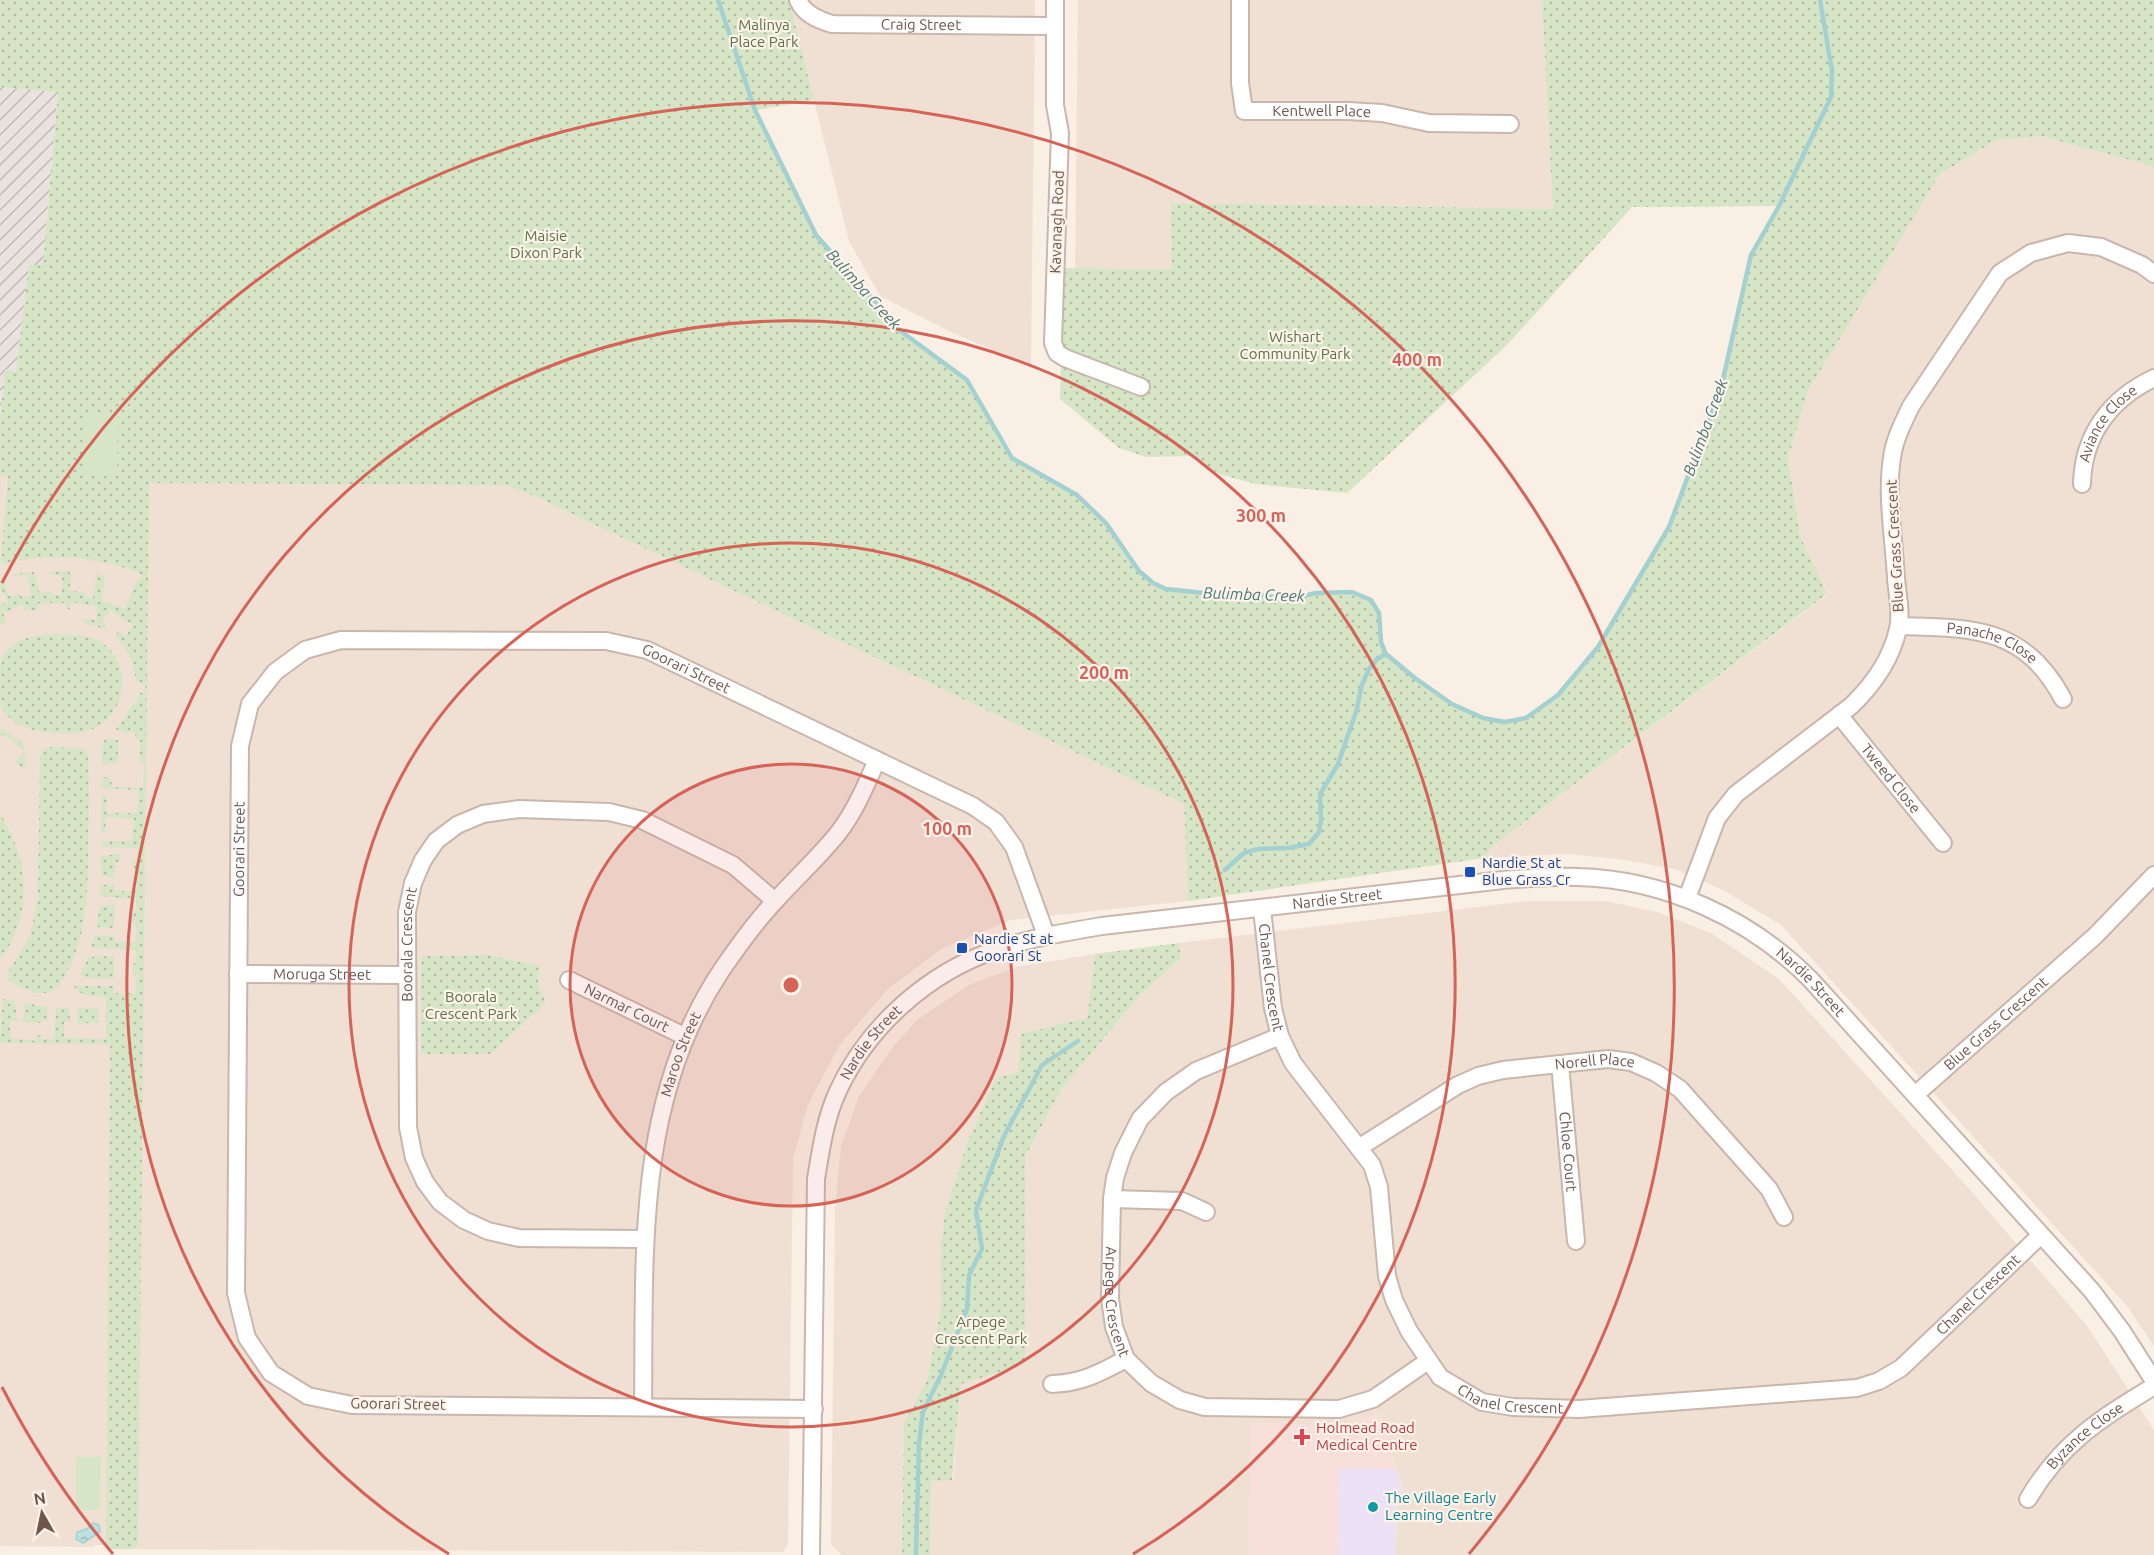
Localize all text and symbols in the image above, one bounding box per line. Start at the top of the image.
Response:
street label: Craig Street [881,15,961,33]
park label: Malinya Place Park [729,16,799,50]
street label: Kentwell Place [1272,102,1372,120]
street label: Kavanagh Road [1046,170,1067,274]
park label: Maisie Dixon Park [510,227,583,261]
water label: Bulimba Creek [823,245,905,333]
park label: Wishart Community Park [1239,328,1351,362]
text: 400 m [1392,349,1442,369]
water label: Bulimba Creek [1679,375,1731,478]
street label: Aviance Close [2075,381,2140,464]
street label: Blue Grass Crescent [1883,479,1906,613]
text: 300 m [1236,505,1286,525]
water label: Bulimba Creek [1203,583,1306,605]
street label: Panache Close [1946,619,2041,667]
street label: Goorari Street [640,640,733,697]
text: 200 m [1079,662,1129,682]
street label: Tweed Close [1858,740,1924,816]
street label: Goorari Street [230,801,248,897]
text: 100 m [922,818,972,838]
place label: Nardie St at Blue Grass Cr [1482,854,1571,888]
marker: Nardie St at Blue Grass Cr [1463,865,1477,879]
street label: Boorala Crescent [398,885,420,1002]
street label: Nardie Street [1291,885,1383,912]
street label: Chanel Crescent [1256,922,1288,1033]
place label: Nardie St at Goorari St [974,930,1053,964]
marker: Nardie St at Goorari St [955,941,969,955]
street label: Nardie Street [1773,944,1849,1020]
street label: Moruga Street [273,965,371,983]
street label: Blue Grass Crescent [1940,973,2051,1074]
centre of rings [781,975,801,995]
street label: Narmar Court [582,980,672,1035]
park label: Boorala Crescent Park [425,988,518,1022]
street label: Nardie Street [836,1001,905,1082]
street label: Maroo Street [657,1009,704,1099]
street label: Norell Place [1554,1050,1636,1073]
street label: Chloe Court [1556,1111,1581,1192]
street label: Arpege Crescent [1102,1246,1133,1359]
street label: Chanel Crescent [1932,1251,2023,1338]
park label: Arpege Crescent Park [935,1313,1028,1347]
street label: Chanel Crescent [1455,1380,1564,1417]
street label: Goorari Street [350,1394,446,1413]
street label: Byzance Close [2043,1398,2126,1473]
place label: Holmead Road Medical Centre [1316,1419,1418,1453]
marker: Holmead Road Medical Centre [1293,1428,1311,1446]
north arrow [12,1483,72,1543]
text: N [32,1488,47,1508]
place label: The Village Early Learning Centre [1385,1489,1496,1523]
marker: The Village Early Learning Centre [1366,1500,1380,1514]

